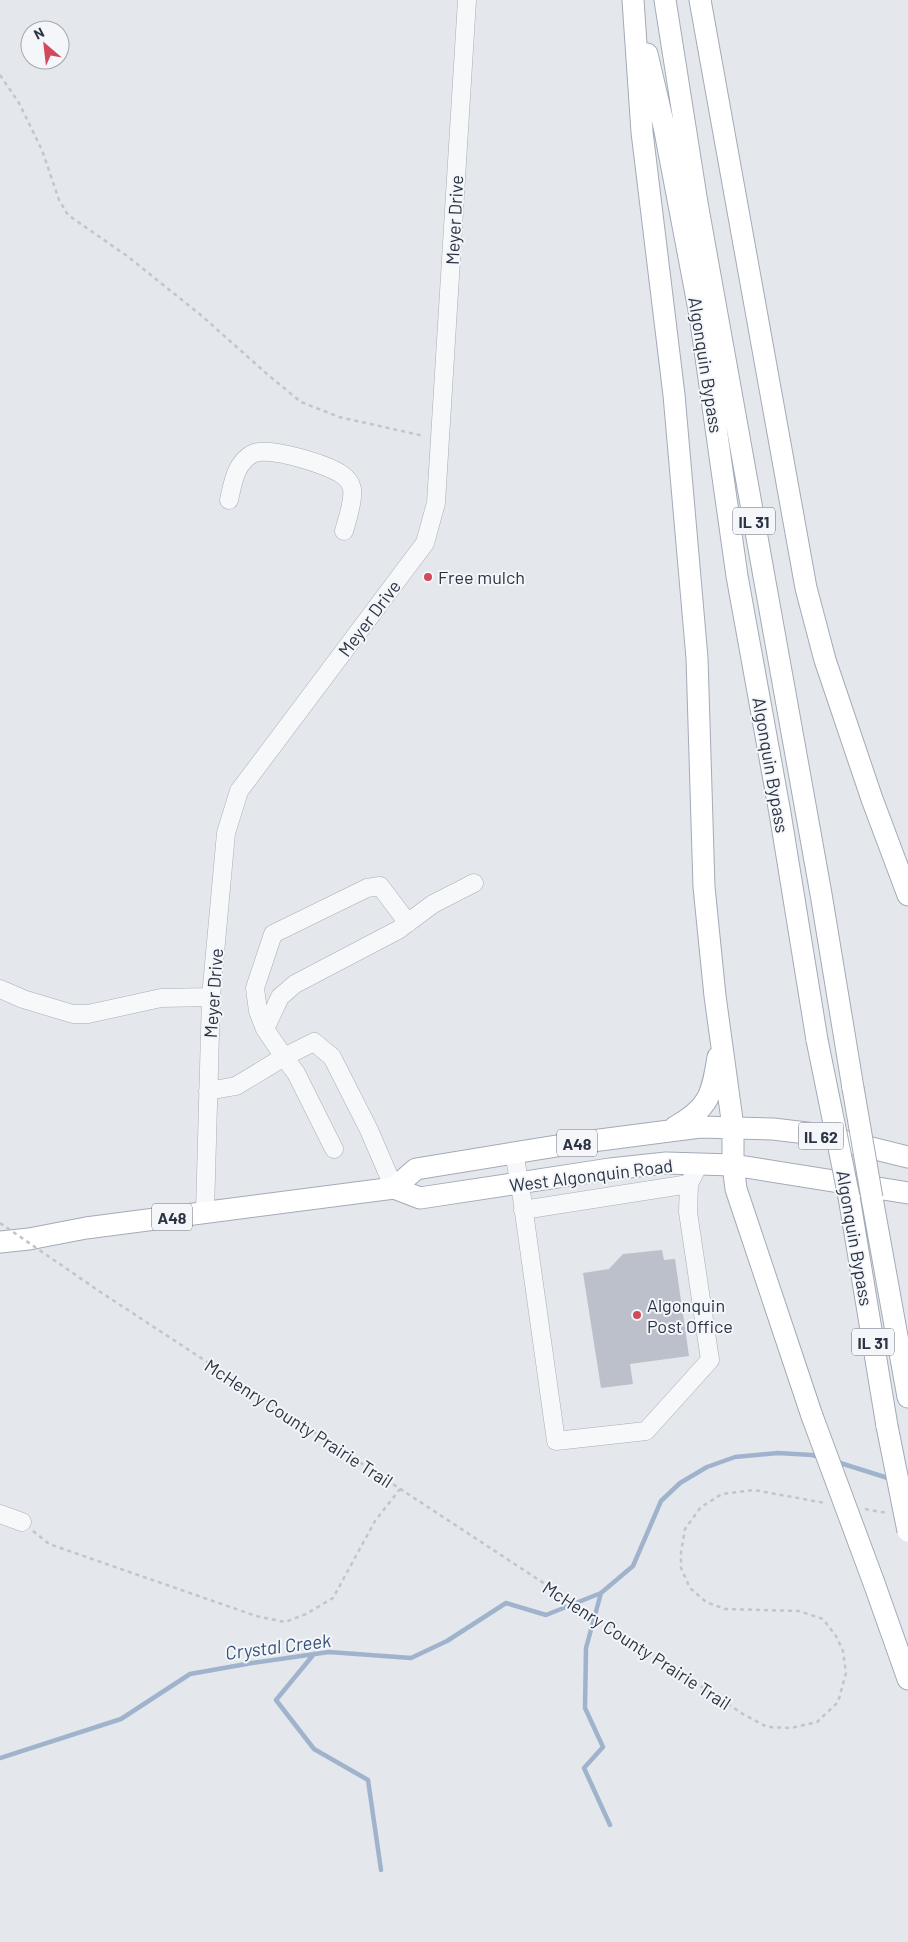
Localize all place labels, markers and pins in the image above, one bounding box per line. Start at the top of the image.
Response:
place label: Free mulch [438,566,525,588]
marker: Free mulch [422,571,434,583]
place label: Algonquin Post Office [647,1294,733,1337]
marker: Algonquin Post Office [631,1309,643,1321]

